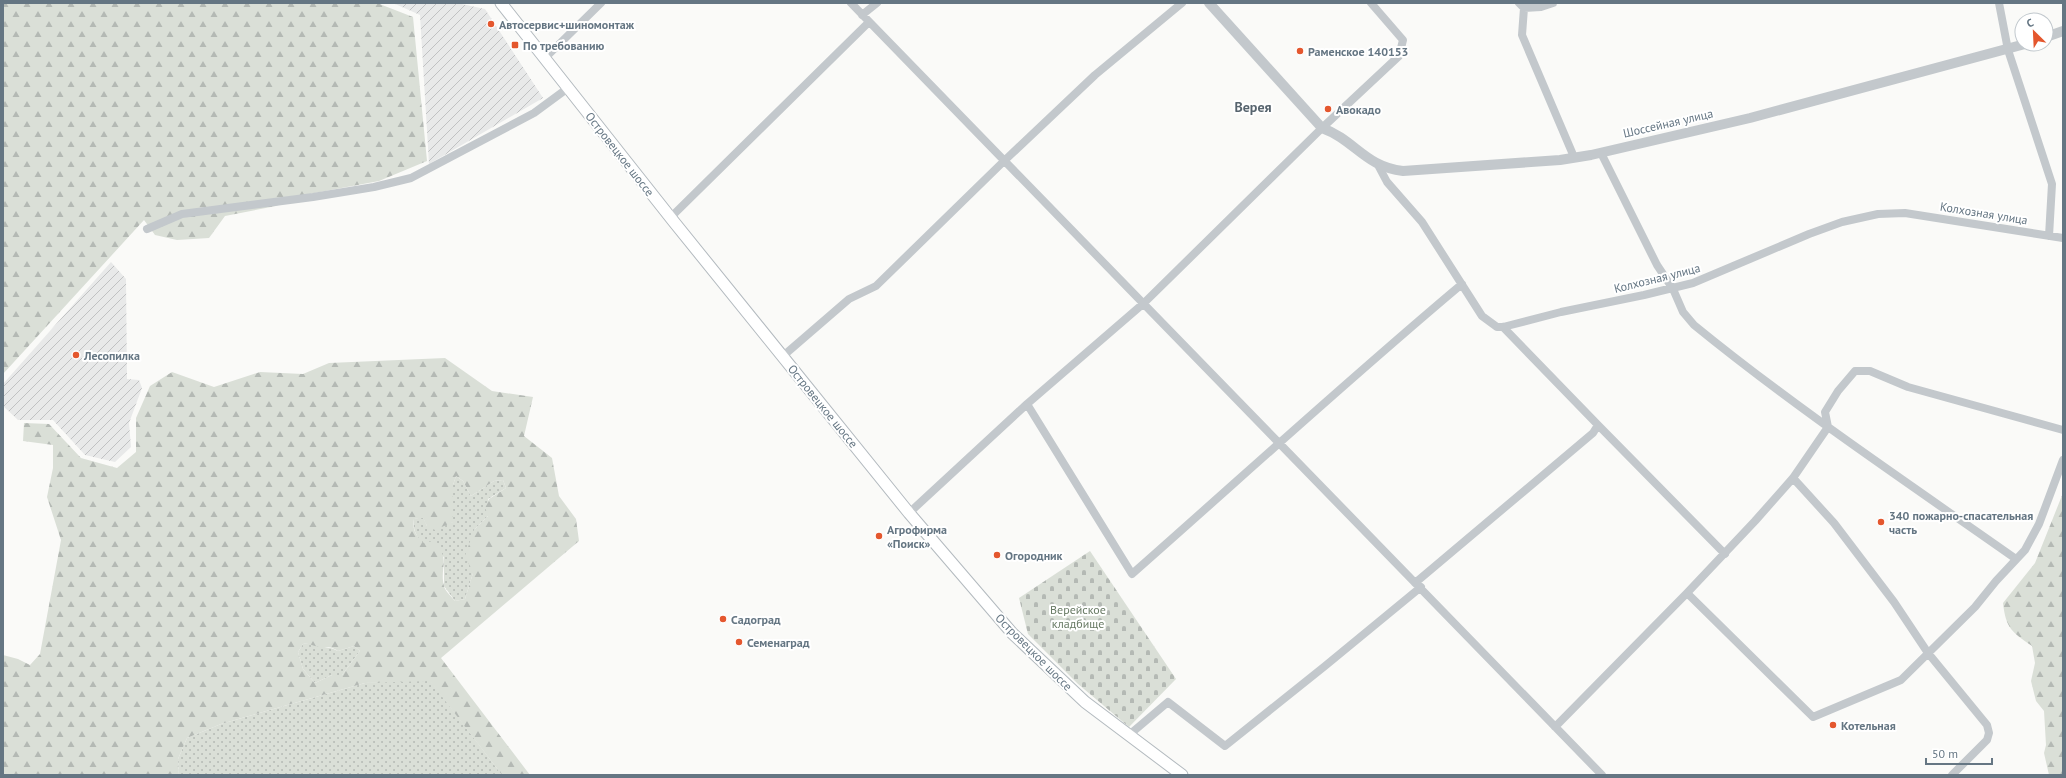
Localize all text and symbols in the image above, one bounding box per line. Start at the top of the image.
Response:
north arrow [2014,12,2054,52]
text: С [2024,15,2036,31]
place label: Автосервис+шиномонтаж [499,17,635,32]
marker: Автосервис+шиномонтаж [486,19,496,29]
place label: По требованию [523,38,604,53]
marker: По требованию [510,40,520,50]
place label: Раменское 140153 [1308,44,1408,59]
marker: Раменское 140153 [1295,46,1305,56]
district label: Верея [1234,98,1272,116]
place label: Авокадо [1336,102,1381,117]
marker: Авокадо [1323,104,1333,114]
street label: Шоссейная улица [1622,105,1714,141]
street label: Островецкое шоссе [582,109,658,199]
street label: Колхозная улица [1939,199,2029,227]
street label: Колхозная улица [1612,260,1702,296]
place label: Лесопилка [83,348,140,363]
marker: Лесопилка [71,350,81,360]
street label: Островецкое шоссе [785,361,861,451]
place label: 340 пожарно-спасательная часть [1889,508,2033,537]
marker: 340 пожарно-спасательная часть [1876,517,1886,527]
place label: Агрофирма «Поиск» [887,522,947,551]
marker: Агрофирма «Поиск» [874,531,884,541]
place label: Огородник [1005,548,1063,563]
marker: Огородник [992,550,1002,560]
park label: Верейское кладбище [1050,602,1106,631]
street label: Островецкое шоссе [992,610,1076,694]
place label: Садоград [731,612,781,627]
marker: Садоград [718,614,728,624]
place label: Семенаград [747,635,810,650]
marker: Семенаград [734,637,744,647]
place label: Котельная [1841,718,1896,733]
marker: Котельная [1828,720,1838,730]
scale bar [1926,740,1992,766]
text: 50 m [1932,746,1958,761]

